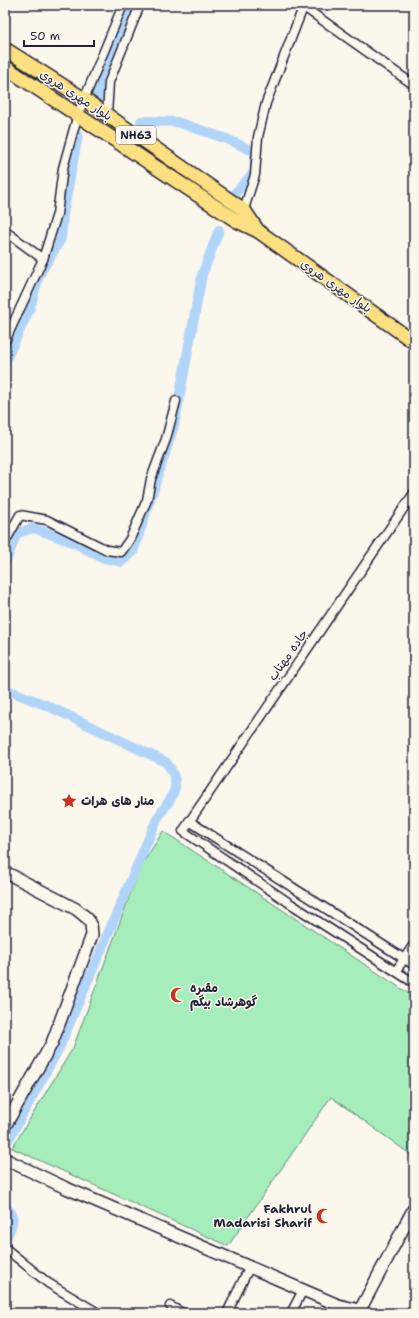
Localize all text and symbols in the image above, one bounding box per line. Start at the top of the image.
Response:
scale bar [24,22,94,48]
text: 50 m [30,28,60,44]
street label: بلوار مهری هروی [37,66,115,124]
road number: NH63 [116,126,156,144]
street label: بلوار مهری هروی [297,256,375,316]
street label: جاده مهتاب [265,626,311,684]
place icon: منار های هرات [60,792,78,810]
place label: منار های هرات [81,793,154,809]
place label: مقبره گوهرشاد بیگم [190,980,258,1011]
mosque icon: مقبره گوهرشاد بیگم [169,986,187,1004]
place label: Fakhrul Madarisi Sharif [214,1201,312,1231]
mosque icon: Fakhrul Madarisi Sharif [315,1207,333,1225]

